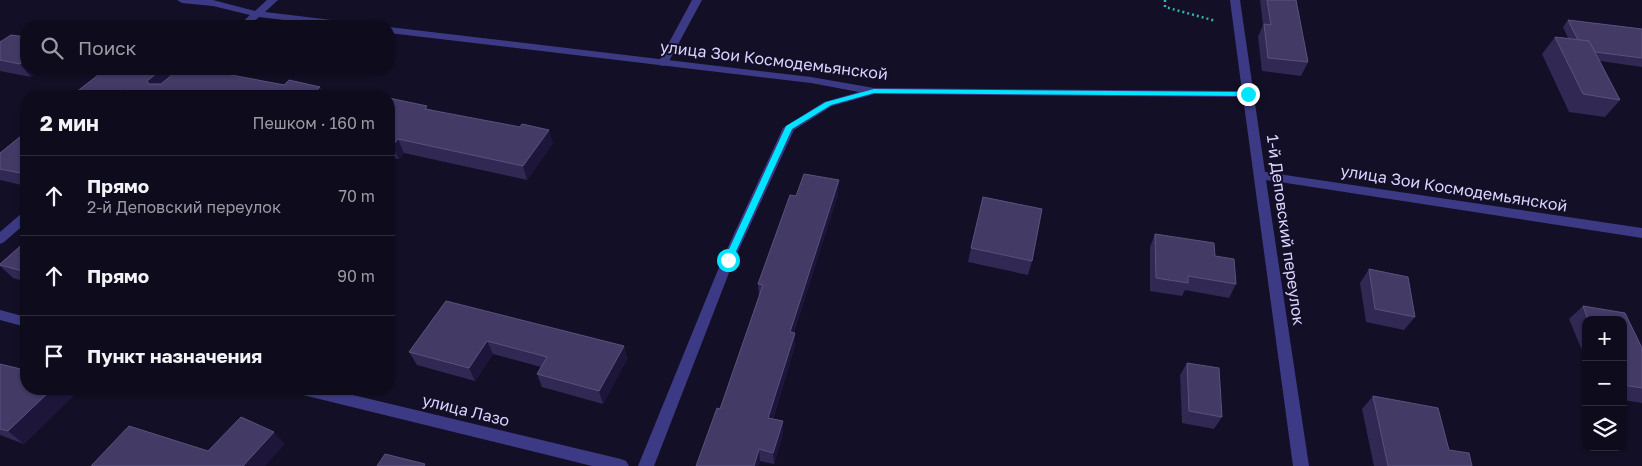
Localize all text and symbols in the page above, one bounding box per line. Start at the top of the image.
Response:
search box [20,20,395,75]
icon: search [38,34,66,62]
text: Поиск [78,36,137,59]
street label: улица Зои Космодемьянской [659,36,889,84]
route end [1237,83,1260,106]
text: 2 мин [40,110,99,136]
text: Пешком · 160 m [252,113,375,133]
street label: 1-й Деповский переулок [1263,133,1309,327]
street label: улица Зои Космодемьянской [1339,160,1569,216]
text: Прямо [87,174,149,197]
icon: ahead [40,182,68,210]
text: 70 m [338,186,375,206]
text: 2-й Деповский переулок [87,197,281,217]
route start [717,249,740,272]
icon: ahead [40,262,68,290]
text: Прямо [87,264,149,287]
text: 90 m [337,266,375,286]
map controls [1582,316,1627,451]
button: + [1582,316,1627,361]
icon: arrive [40,342,68,370]
text: Пункт назначения [87,344,262,367]
button: − [1582,361,1627,406]
street label: улица Лазо [420,389,512,431]
button: layers [1582,406,1627,451]

